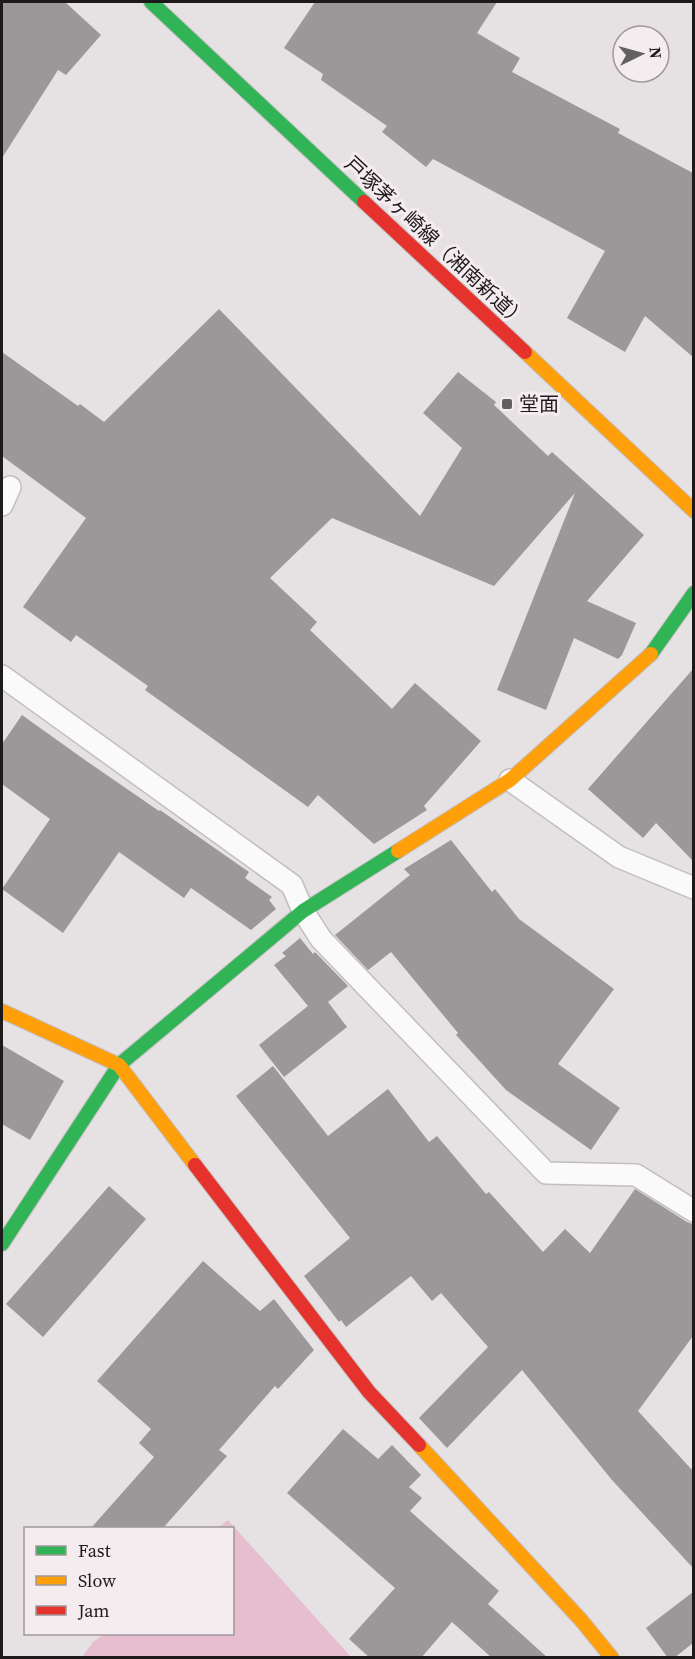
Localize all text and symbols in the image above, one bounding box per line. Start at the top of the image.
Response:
north arrow [611,24,671,84]
text: N [644,46,667,60]
street label: 戸塚茅ヶ崎線（湘南新道） [339,150,533,334]
place label: 堂面 [519,390,559,418]
marker: 堂面 [500,397,514,411]
legend [24,1527,234,1635]
text: Fast [78,1538,111,1563]
text: Slow [78,1568,116,1593]
text: Jam [77,1598,110,1623]

